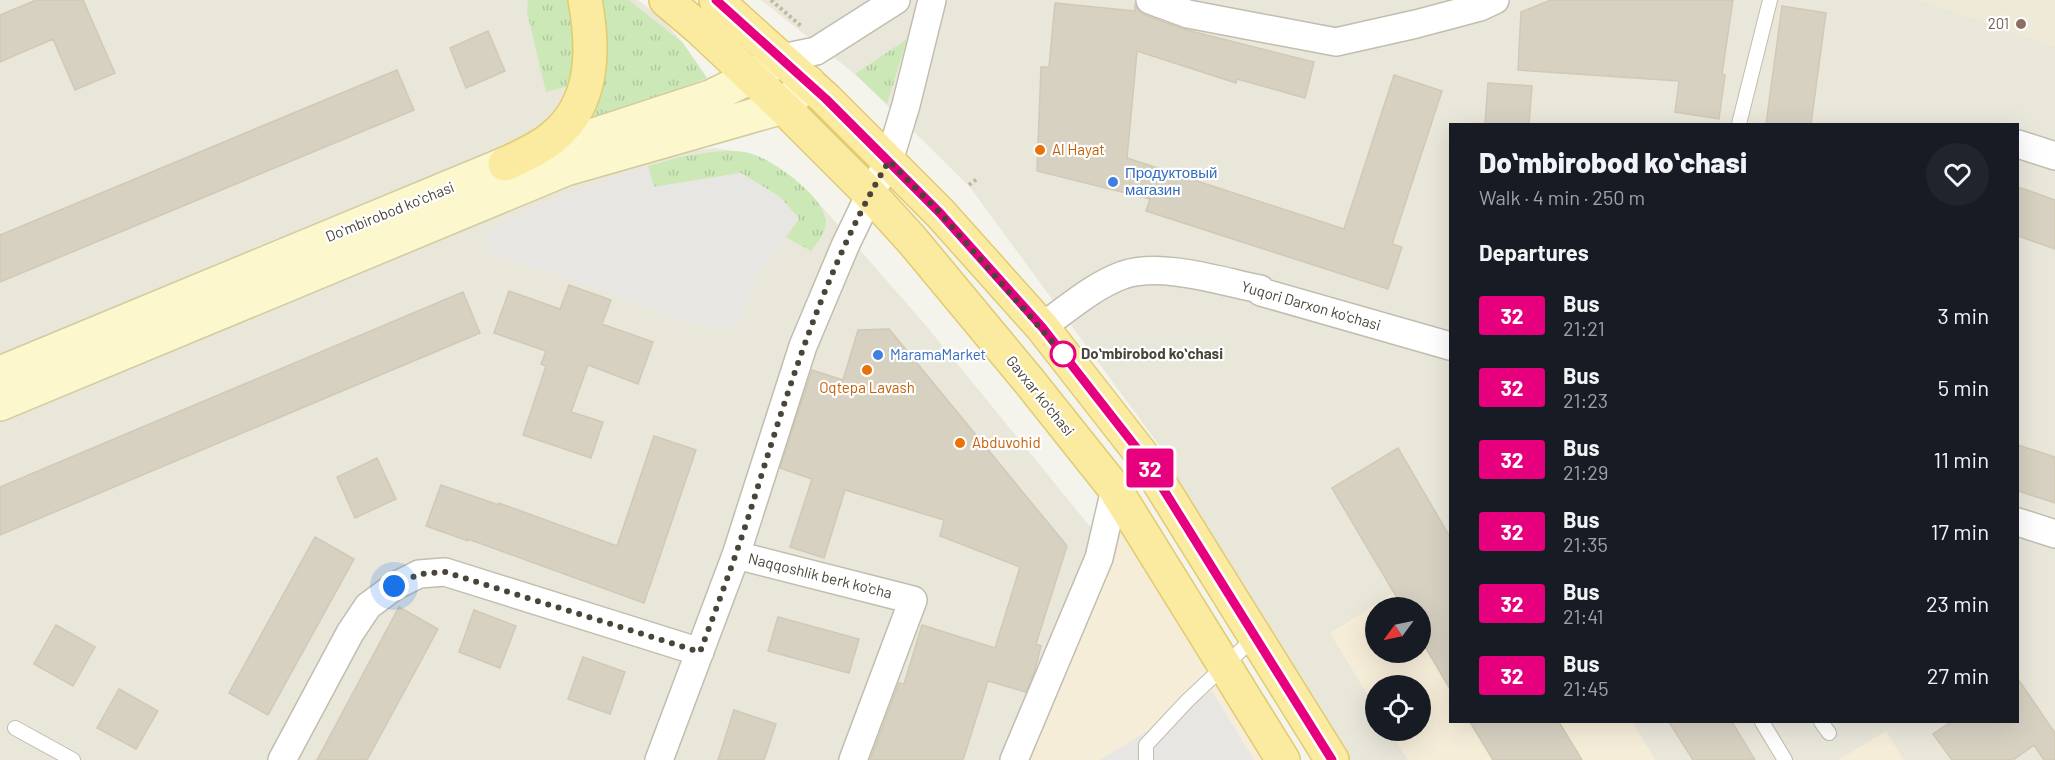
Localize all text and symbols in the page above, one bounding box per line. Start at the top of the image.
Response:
place label: 201 [1988,14,2009,32]
marker: 201 [2014,17,2028,31]
place label: Al Hayat [1052,140,1105,158]
marker: Al Hayat [1033,143,1047,157]
button: heart [1926,143,1989,206]
text: Doʻmbirobod koʻchasi [1479,145,1747,179]
place label: Продуктовый магазин [1125,163,1217,198]
marker: Продуктовый магазин [1106,175,1120,189]
street label: Doʻmbirobod koʻchasi [323,177,457,245]
text: Walk · 4 min · 250 m [1479,185,1645,209]
text: Departures [1479,239,1589,265]
street label: Yuqori Darxon ko'chasi [1239,276,1383,334]
text: Bus [1563,290,1600,316]
text: 3 min [1938,302,1989,328]
text: 32 [1500,303,1524,328]
text: 21:21 [1563,316,1605,340]
marker: Doʻmbirobod koʻchasi [1050,341,1076,367]
place label: Doʻmbirobod koʻchasi [1081,344,1223,362]
place label: MaramaMarket [890,345,986,363]
marker: MaramaMarket [871,348,885,362]
street label: Gavxar ko'chasi [1003,352,1079,439]
text: Bus [1563,362,1600,388]
marker: Oqtepa Lavash [860,363,874,377]
text: 5 min [1938,374,1989,400]
text: 32 [1500,375,1524,400]
place label: Oqtepa Lavash [819,378,915,396]
text: 21:23 [1563,388,1608,412]
place label: Abduvohid [972,433,1041,451]
text: Bus [1563,434,1600,460]
marker: Abduvohid [953,436,967,450]
text: 11 min [1933,446,1989,472]
text: 32 [1500,447,1524,472]
line badge: 32 [1123,448,1177,488]
text: 32 [1138,456,1162,481]
text: 21:29 [1563,460,1608,484]
text: Bus [1563,506,1600,532]
text: 17 min [1931,518,1989,544]
text: 32 [1500,519,1524,544]
text: 21:35 [1563,532,1608,556]
street label: Naqqoshlik berk ko'cha [746,548,894,602]
your location [379,571,409,601]
text: Bus [1563,578,1600,604]
text: 23 min [1926,590,1989,616]
text: 32 [1500,591,1524,616]
north arrow [1365,597,1431,663]
map controls [1365,597,1431,741]
text: 21:41 [1563,604,1603,628]
text: Bus [1563,650,1600,676]
text: 27 min [1927,662,1989,688]
text: 32 [1500,663,1524,688]
button: locate [1365,675,1431,741]
text: 21:45 [1563,676,1609,700]

